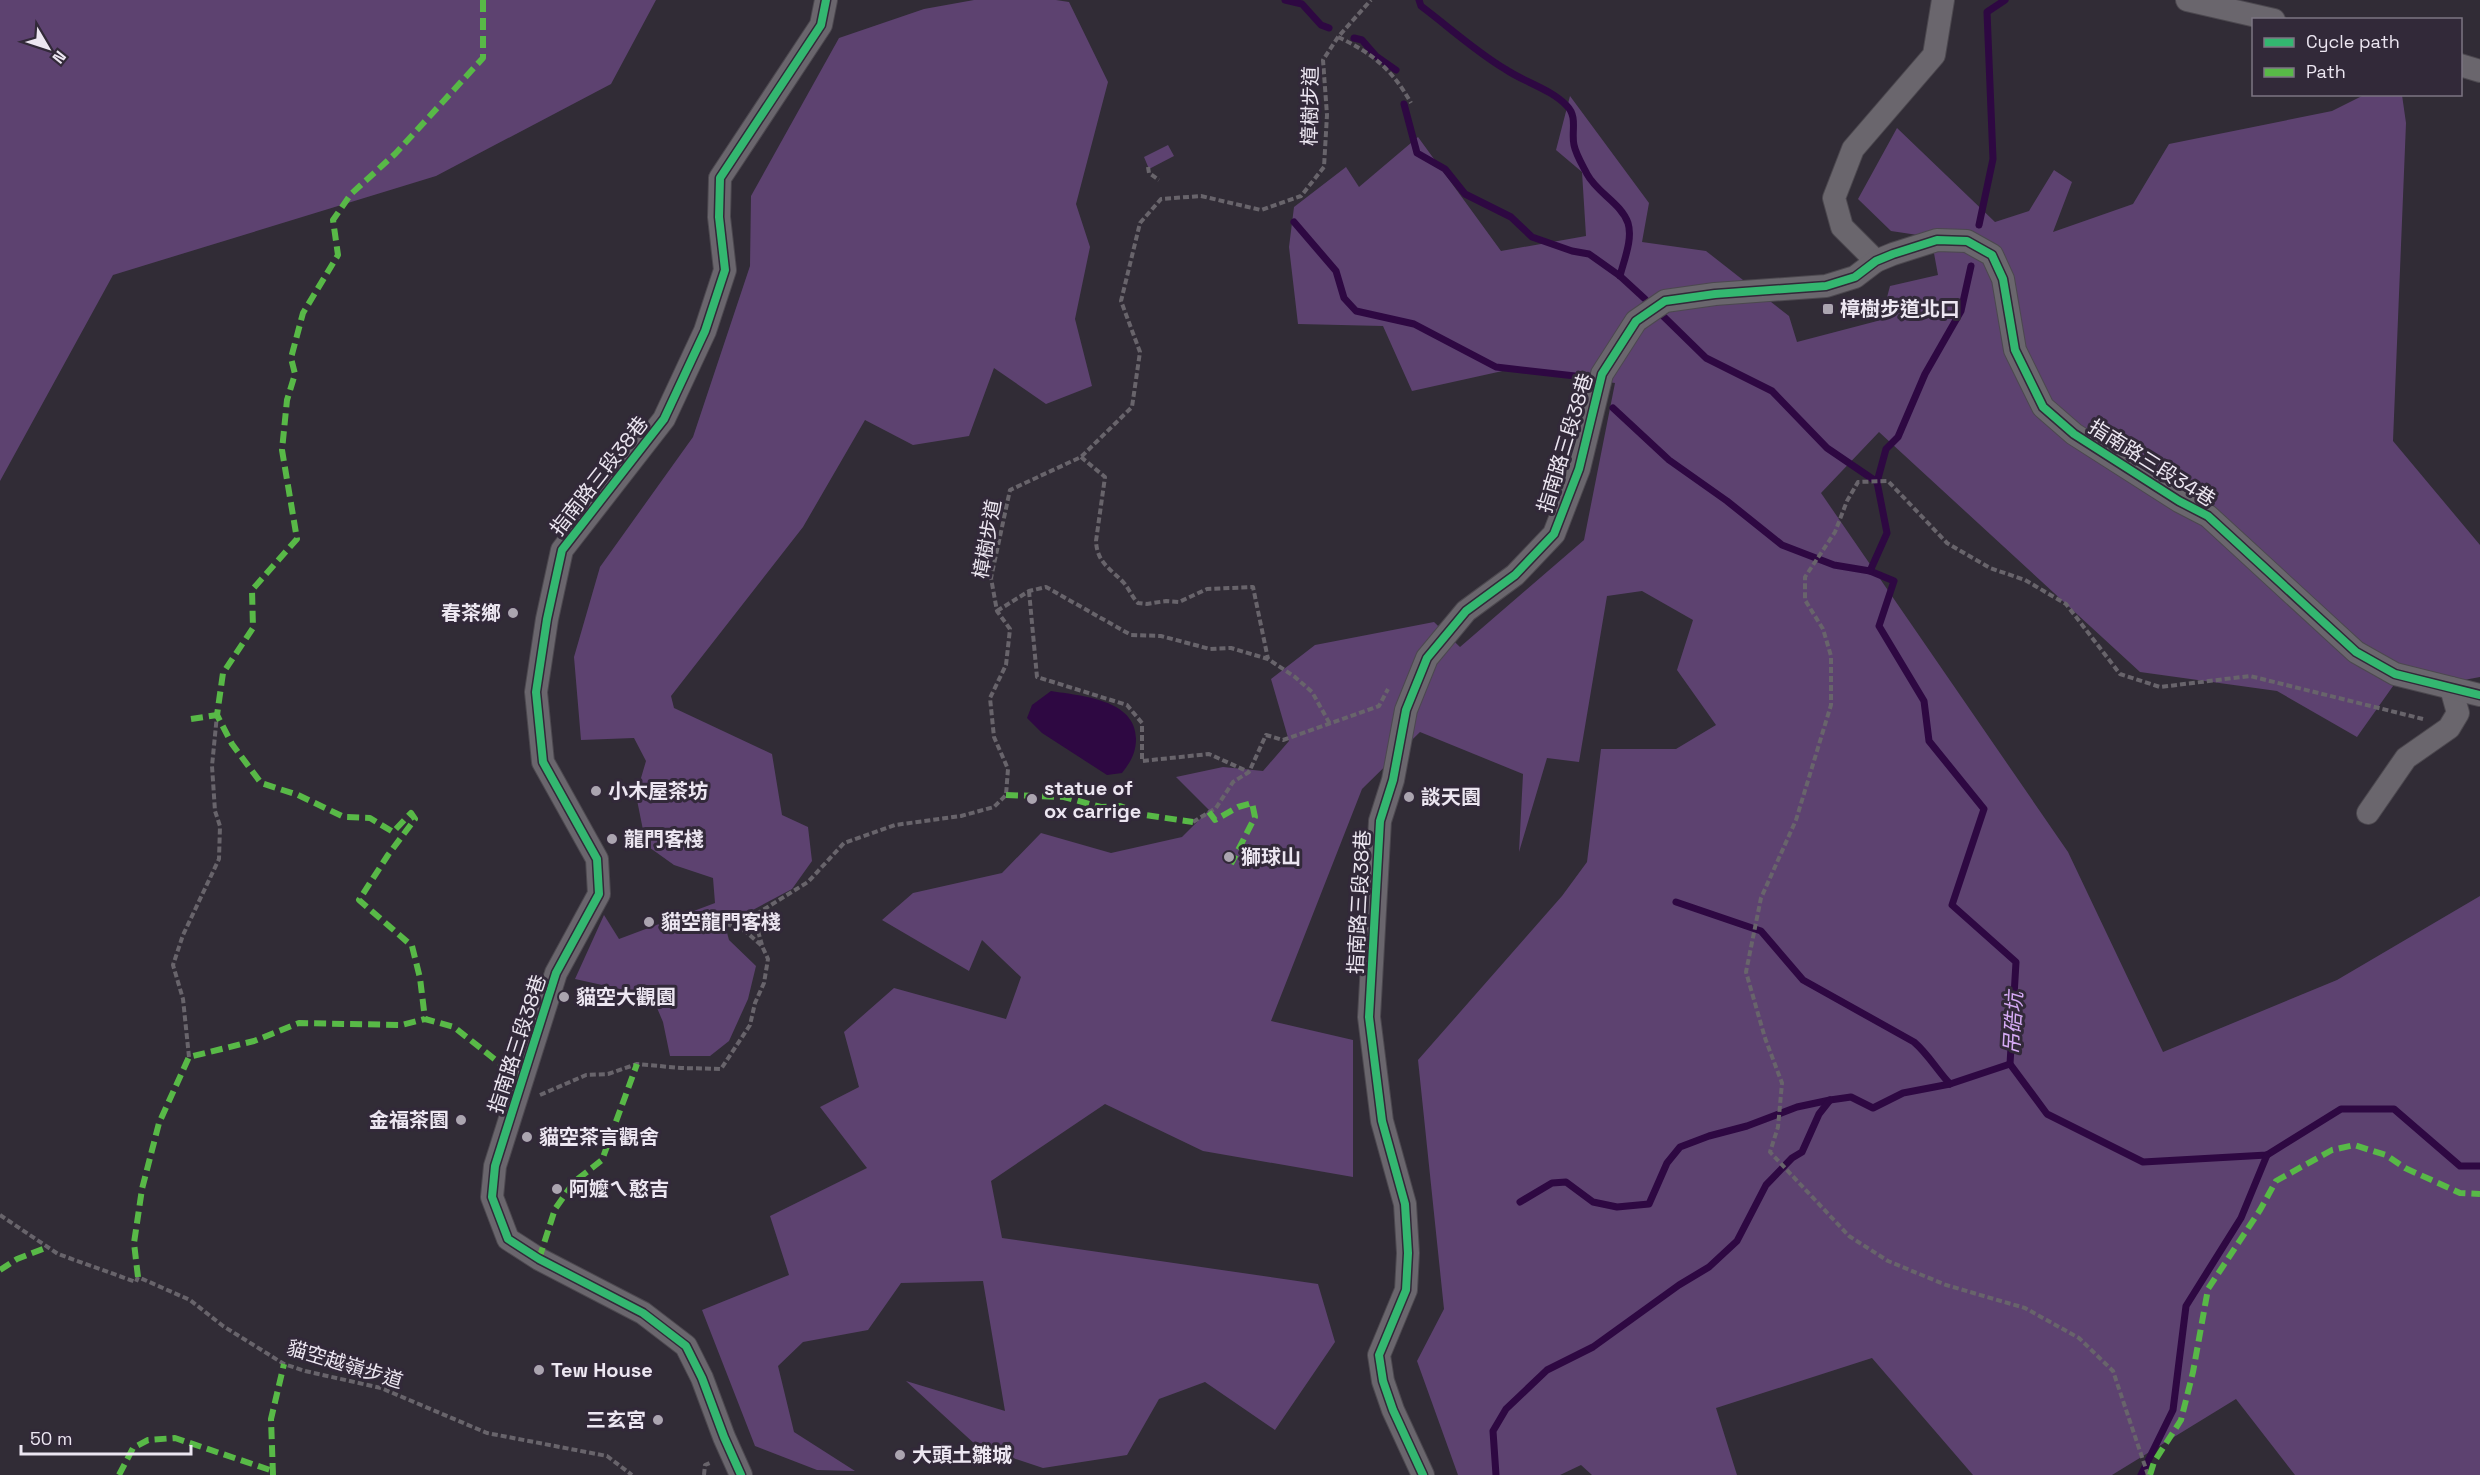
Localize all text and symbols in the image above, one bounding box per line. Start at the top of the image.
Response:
north arrow [18,18,78,78]
legend [2252,18,2462,96]
text: Cycle path [2306,30,2400,53]
text: N [48,46,71,68]
text: Path [2306,60,2346,83]
street label: 樟樹步道 [1296,66,1324,146]
place label: 樟樹步道北口 [1840,296,1960,322]
marker: 樟樹步道北口 [1821,302,1835,316]
street label: 指南路三段38巷 [1531,370,1599,516]
street label: 指南路三段38巷 [544,411,654,541]
street label: 指南路三段34巷 [2084,414,2220,512]
street label: 樟樹步道 [967,497,1007,581]
place label: 春茶鄉 [441,600,501,626]
marker: 春茶鄉 [506,606,520,620]
place label: statue of ox carrige [1044,775,1141,824]
place label: 小木屋茶坊 [608,778,708,804]
marker: 小木屋茶坊 [589,784,603,798]
place label: 談天園 [1421,784,1481,810]
marker: 談天園 [1402,790,1416,804]
marker: statue of ox carrige [1025,792,1039,806]
place label: 龍門客棧 [624,826,704,852]
street label: 指南路三段38巷 [1342,829,1376,975]
marker: 龍門客棧 [605,832,619,846]
place label: 獅球山 [1241,844,1301,870]
marker: 獅球山 [1222,850,1236,864]
place label: 貓空龍門客棧 [661,909,781,935]
marker: 貓空龍門客棧 [642,915,656,929]
street label: 指南路三段38巷 [482,971,552,1117]
place label: 貓空大觀園 [576,984,676,1010]
water label: 吊硞坑 [1998,988,2028,1055]
marker: 貓空大觀園 [557,990,571,1004]
place label: 金福茶園 [369,1107,449,1133]
marker: 金福茶園 [454,1113,468,1127]
place label: 貓空茶言觀舍 [539,1124,659,1150]
marker: 貓空茶言觀舍 [520,1130,534,1144]
place label: 阿嬤ㄟ憨吉 [569,1176,669,1202]
marker: 阿嬤ㄟ憨吉 [550,1182,564,1196]
street label: 貓空越嶺步道 [284,1334,406,1394]
place label: Tew House [551,1357,653,1383]
marker: Tew House [532,1363,546,1377]
place label: 三玄宮 [586,1407,646,1433]
marker: 三玄宮 [651,1413,665,1427]
scale bar [21,1418,190,1456]
text: 50 m [30,1427,72,1450]
place label: 大頭土雛城 [912,1442,1012,1468]
marker: 大頭土雛城 [893,1448,907,1462]

